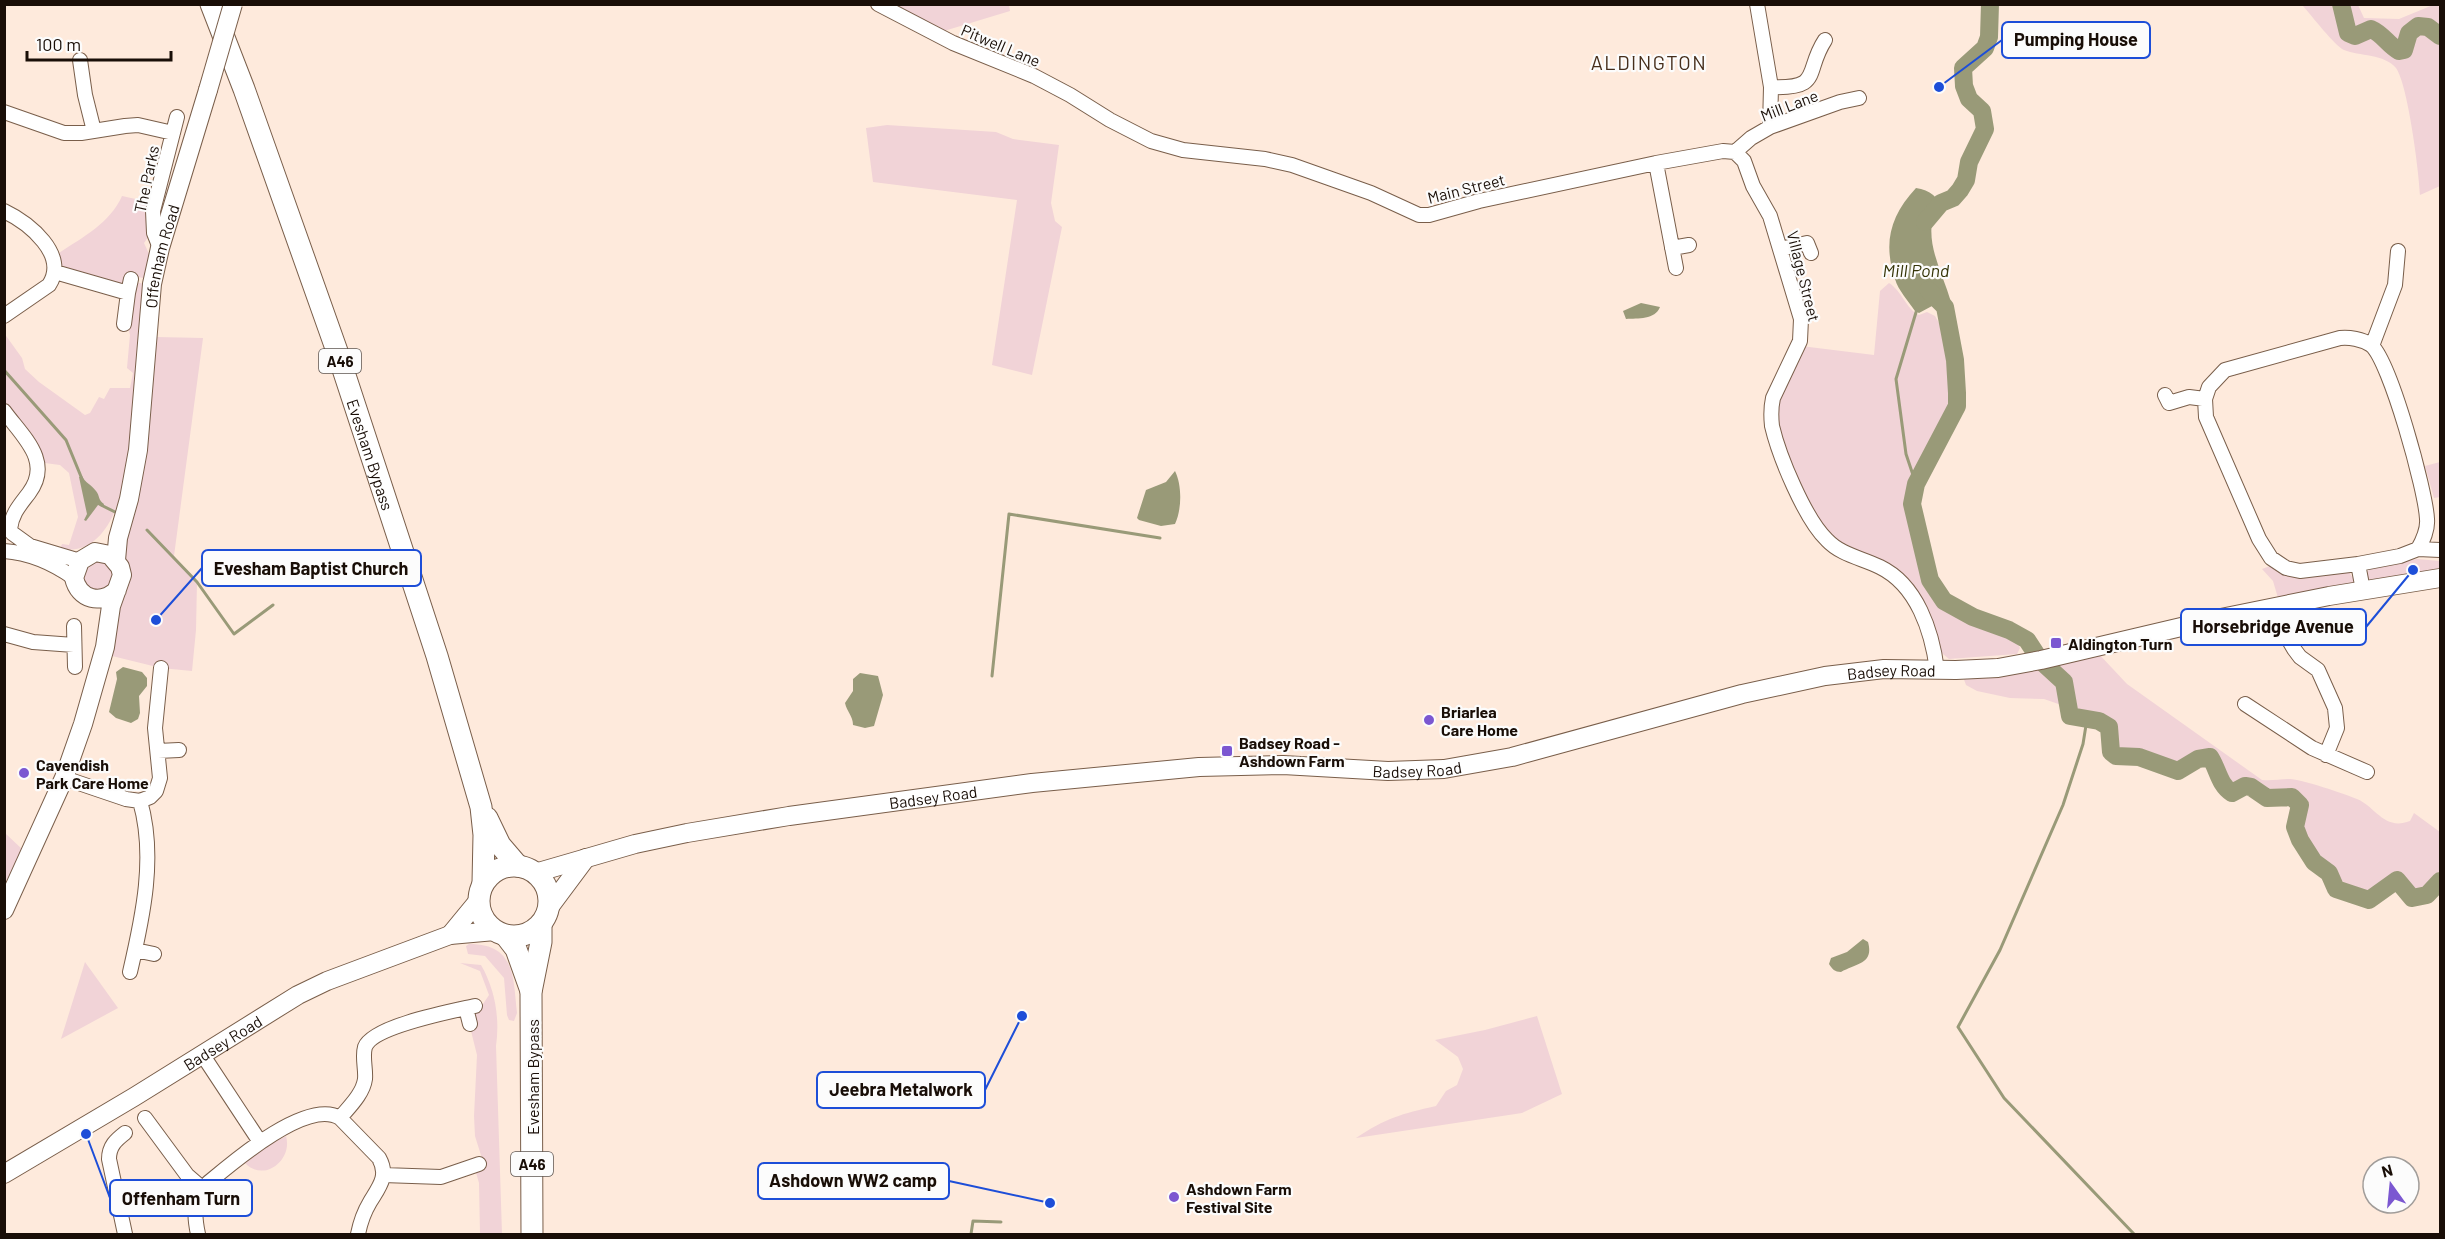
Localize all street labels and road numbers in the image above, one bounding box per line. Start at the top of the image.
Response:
street label: Pitwell Lane [959,20,1043,70]
street label: Mill Lane [1757,85,1821,125]
street label: The Parks [130,144,162,214]
street label: Main Street [1425,169,1507,207]
street label: Offenham Road [140,202,182,309]
street label: Village Street [1784,229,1824,323]
road number: A46 [319,349,361,373]
street label: Evesham Bypass [344,396,398,512]
street label: Badsey Road [1846,659,1936,683]
street label: Badsey Road [1372,757,1463,781]
street label: Badsey Road [888,781,978,812]
street label: Badsey Road [179,1011,265,1074]
street label: Evesham Bypass [523,1019,542,1135]
road number: A46 [511,1152,553,1176]

